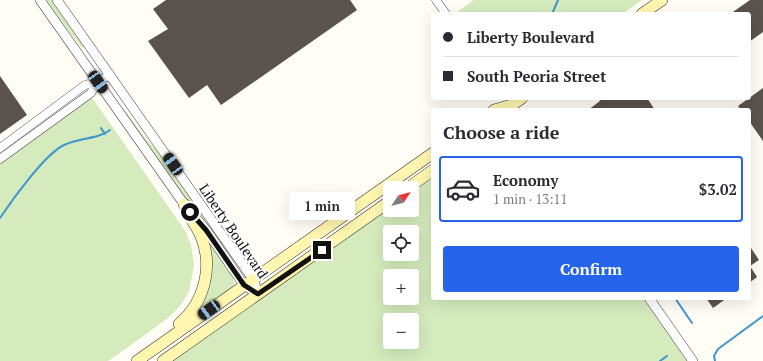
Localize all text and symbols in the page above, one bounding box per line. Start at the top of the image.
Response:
text: Liberty Boulevard [467,27,595,47]
text: South Peoria Street [467,66,606,86]
car [86,69,110,95]
text: Choose a ride [443,120,559,144]
car [161,151,185,177]
text: Economy [493,170,558,190]
icon: car [445,171,481,207]
text: $3.02 [699,179,737,199]
street label: Liberty Boulevard [195,180,273,282]
north arrow [383,181,419,217]
map controls [383,181,419,349]
text: 1 min · 13:11 [493,190,567,208]
callout: 1 min [289,192,355,220]
text: 1 min [304,197,340,215]
route start [181,203,199,221]
button: locate [383,225,419,261]
route end [313,241,331,259]
button: Confirm [443,246,739,292]
button: + [383,269,419,305]
car [196,298,222,322]
button: − [383,313,419,349]

